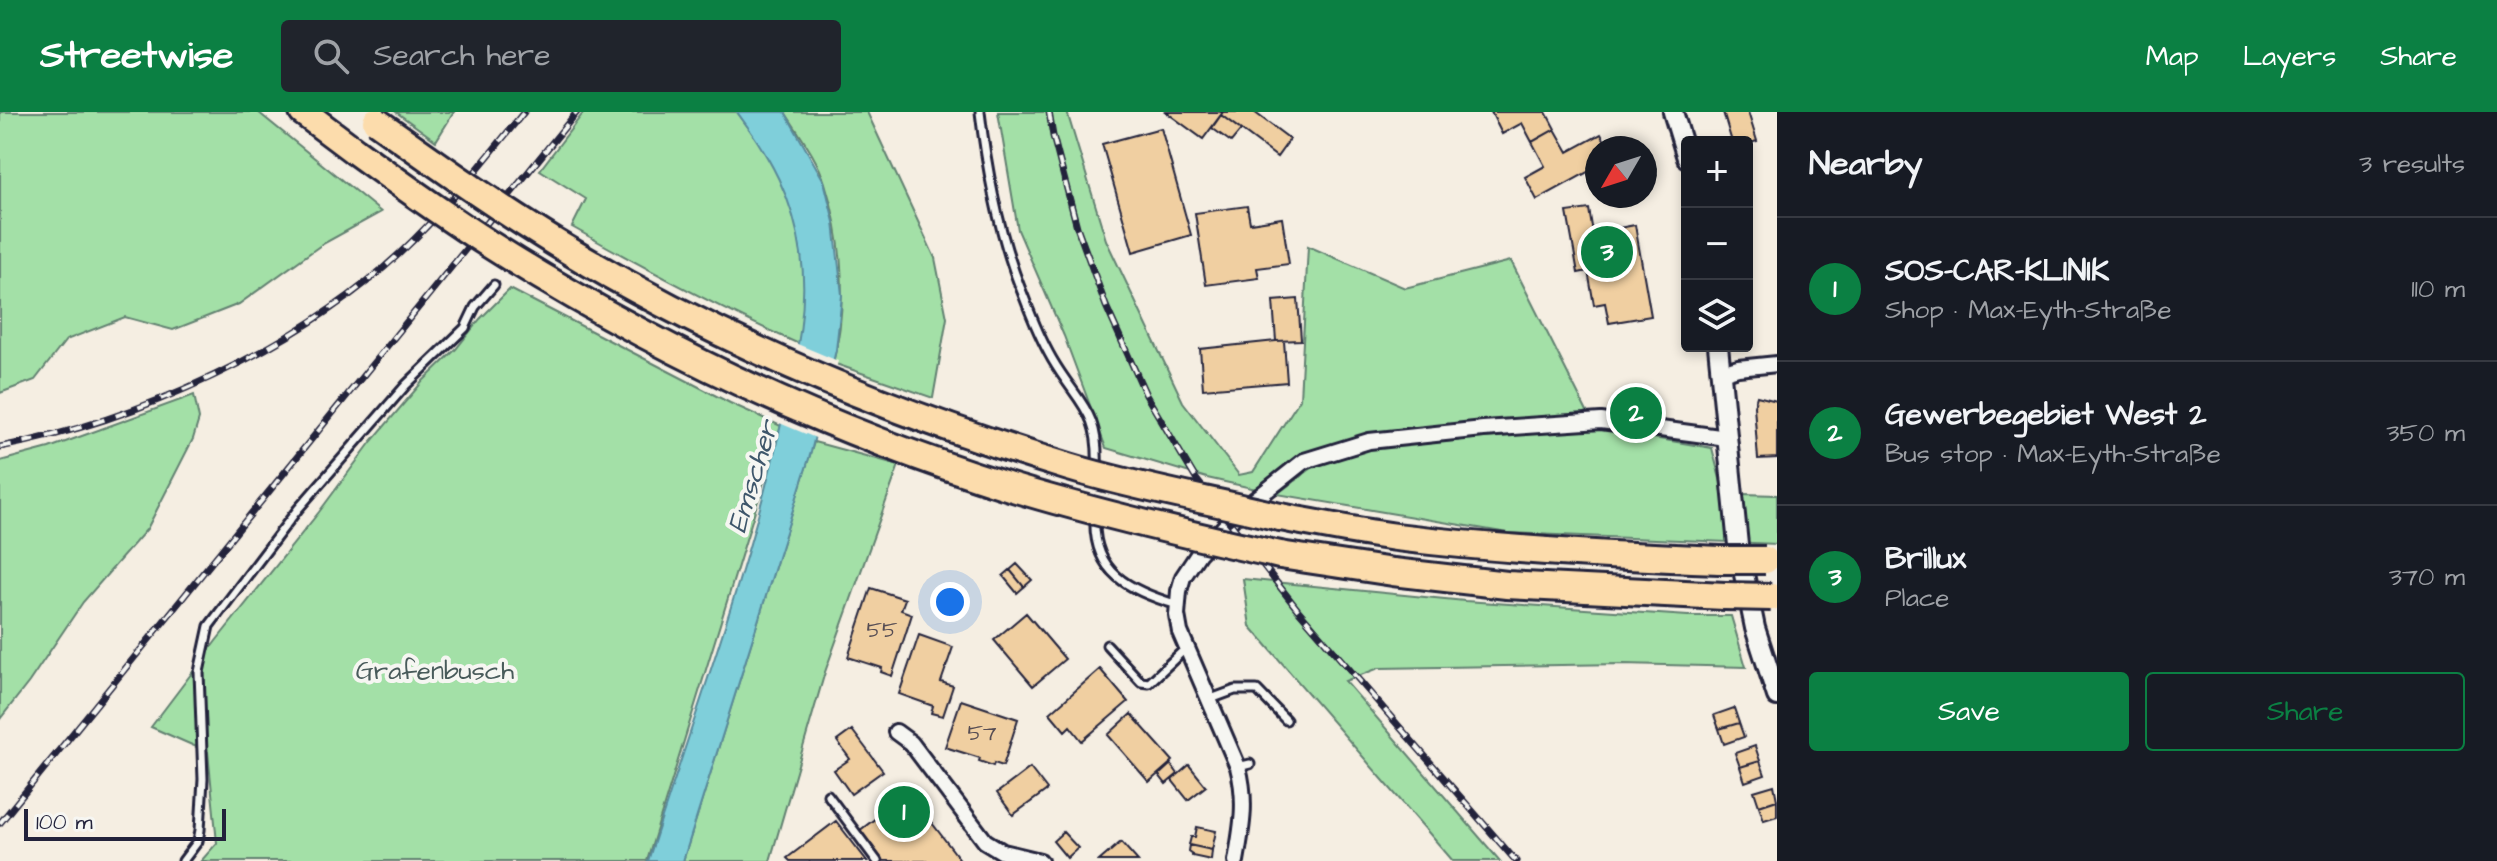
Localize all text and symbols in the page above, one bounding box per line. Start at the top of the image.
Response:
search box [281,20,841,92]
text: Streetwise [40,30,233,82]
icon: search [309,34,353,78]
text: Search here [373,35,550,77]
text: Map [2146,37,2199,76]
text: Layers [2243,37,2336,76]
text: Share [2380,37,2457,76]
north arrow [1585,136,1657,208]
map controls [1681,136,1753,352]
button: + [1681,136,1753,208]
text: Nearby [1809,140,1923,188]
text: 3 results [2359,146,2465,182]
button: − [1681,208,1753,280]
pin: 3 [1581,222,1633,282]
text: SOS-CAR-KLINIK [1885,250,2109,292]
text: 1 [1833,271,1837,307]
text: 110 m [2411,271,2465,307]
button: layers [1681,280,1753,352]
text: Shop · Max-Eyth-Straße [1885,292,2172,328]
pin: 2 [1610,383,1662,443]
text: Gewerbegebiet West 2 [1885,394,2206,436]
water label: Emscher [718,414,789,538]
text: 2 [1828,415,1842,451]
text: 350 m [2386,415,2465,451]
text: Bus stop · Max-Eyth-Straße [1885,436,2221,472]
text: Brillux [1885,538,1966,580]
text: 3 [1828,559,1842,595]
text: 370 m [2389,559,2465,595]
text: Place [1885,580,1949,616]
your location [930,582,970,622]
house number: 55 [866,615,898,646]
park label: Grafenbusch [356,653,514,689]
button: Save [1809,672,2129,751]
button: Share [2145,672,2465,751]
house number: 57 [967,718,997,749]
pin: 1 [878,782,930,842]
scale bar [24,805,226,841]
text: 100 m [36,807,93,838]

